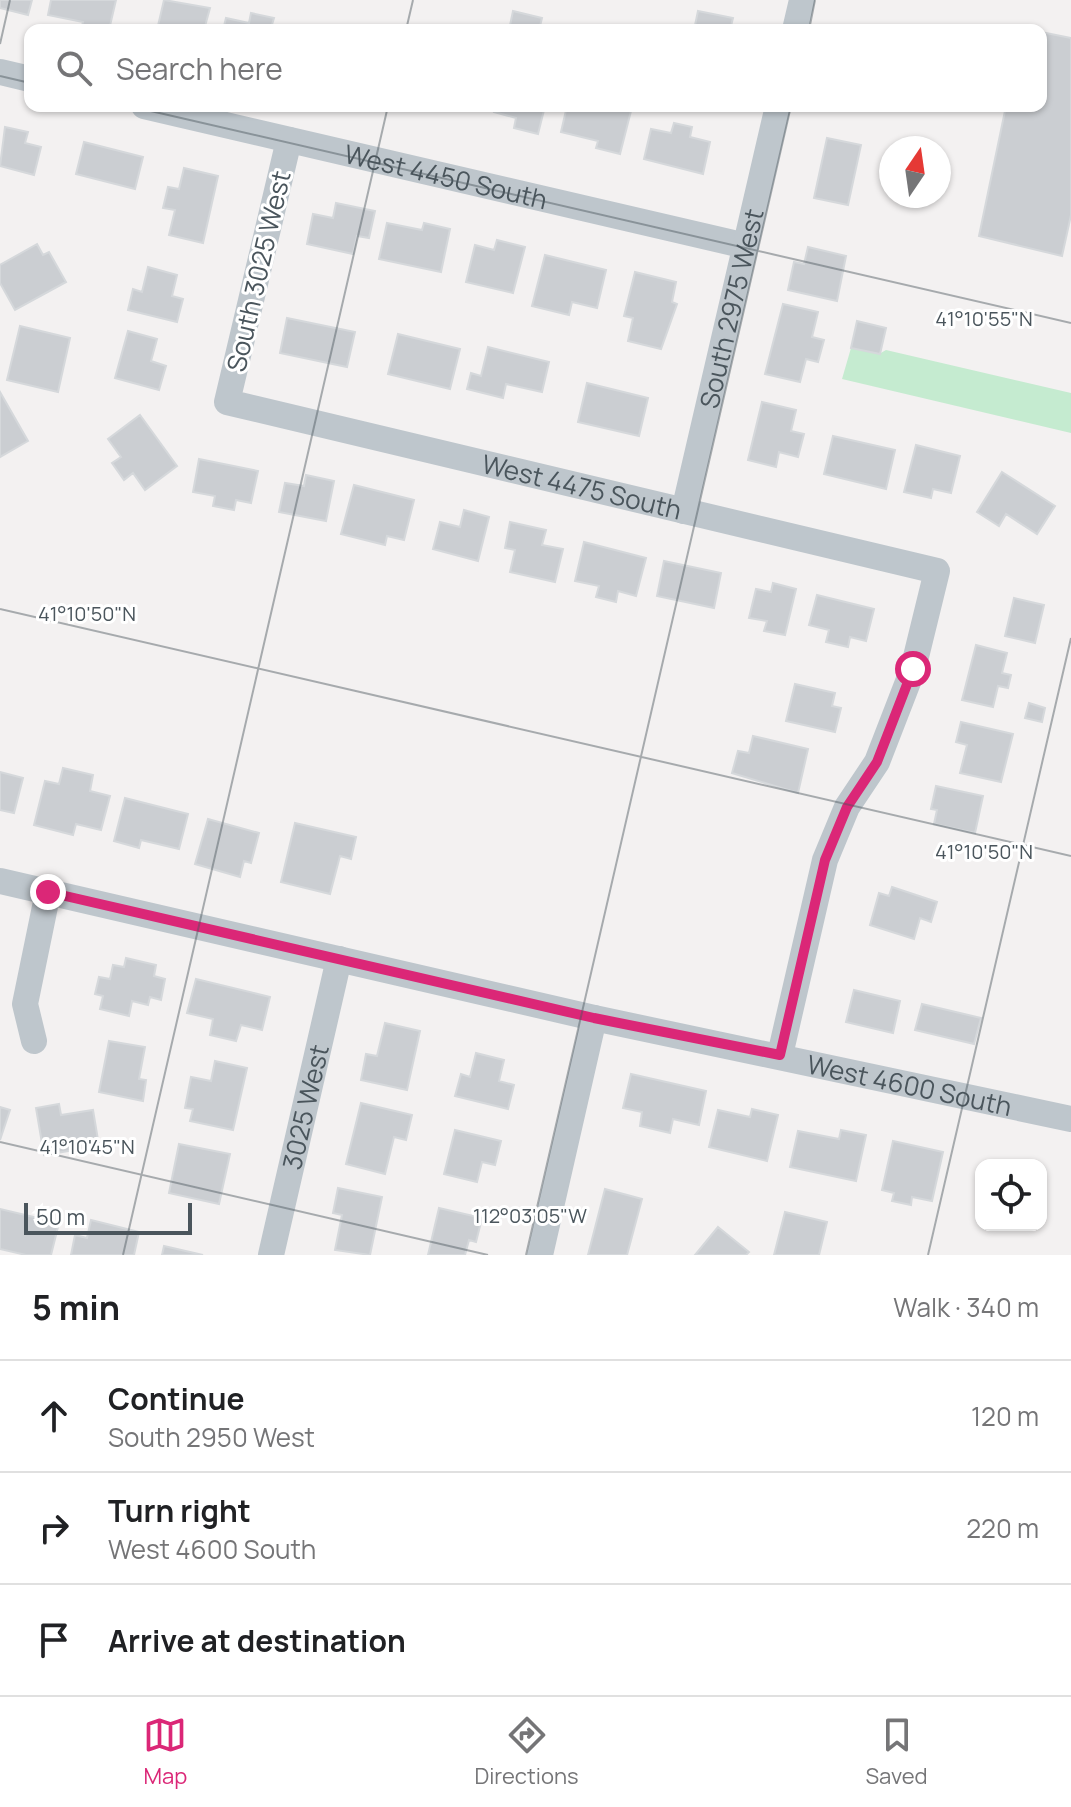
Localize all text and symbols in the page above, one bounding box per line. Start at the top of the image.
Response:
search box [24,24,1047,112]
icon: search [52,46,96,90]
text: Search here [116,48,283,89]
street label: West 4450 South [341,135,551,217]
north arrow [879,136,951,208]
street label: South 3025 West [217,167,299,375]
street label: South 2975 West [690,205,772,412]
text: 41°10'55"N [935,305,1033,332]
street label: West 4475 South [478,445,685,528]
text: 41°10'50"N [38,600,136,627]
route start [895,651,931,687]
text: 41°10'50"N [935,838,1033,865]
route end [30,874,66,910]
street label: 3025 West [273,1041,337,1173]
street label: West 4600 South [804,1046,1015,1124]
text: 41°10'45"N [39,1133,135,1160]
map controls [975,1159,1047,1231]
button: locate [975,1159,1047,1231]
scale bar [24,1199,192,1235]
text: 50 m [36,1202,85,1232]
text: 112°03'05"W [473,1202,587,1229]
text: 5 min [32,1284,120,1330]
text: Walk · 340 m [893,1289,1039,1325]
text: Continue [108,1378,244,1419]
icon: ahead [32,1394,76,1438]
text: 120 m [971,1398,1039,1434]
text: South 2950 West [108,1419,315,1455]
text: Turn right [108,1490,251,1531]
icon: right [32,1506,76,1550]
text: 220 m [966,1510,1039,1546]
text: West 4600 South [108,1531,316,1567]
icon: arrive [32,1618,76,1662]
text: Arrive at destination [108,1620,406,1661]
tab: Map [143,1713,187,1791]
tab: Directions [474,1713,579,1791]
tab: Saved [866,1713,928,1791]

